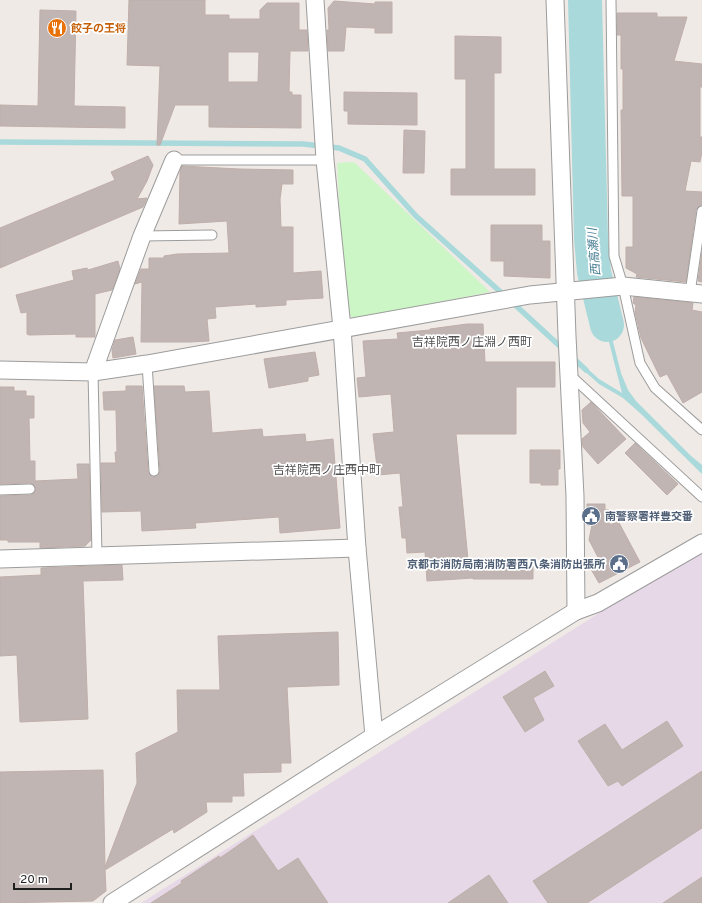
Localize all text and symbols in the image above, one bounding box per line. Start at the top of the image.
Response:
restaurant icon: 餃子の王将 [46,17,68,39]
place label: 餃子の王将 [71,22,126,36]
water label: 西高瀬川 [585,225,605,277]
district label: 吉祥院西ノ庄淵ノ西町 [412,335,532,351]
district label: 吉祥院西ノ庄西中町 [273,463,381,479]
public building icon: 南警察署祥豊交番 [580,505,602,527]
place label: 南警察署祥豊交番 [605,510,693,524]
public building icon: 京都市消防局南消防署西八条消防出張所 [608,553,630,575]
place label: 京都市消防局南消防署西八条消防出張所 [407,558,605,572]
scale bar [14,865,71,891]
text: 20 m [20,872,48,888]

